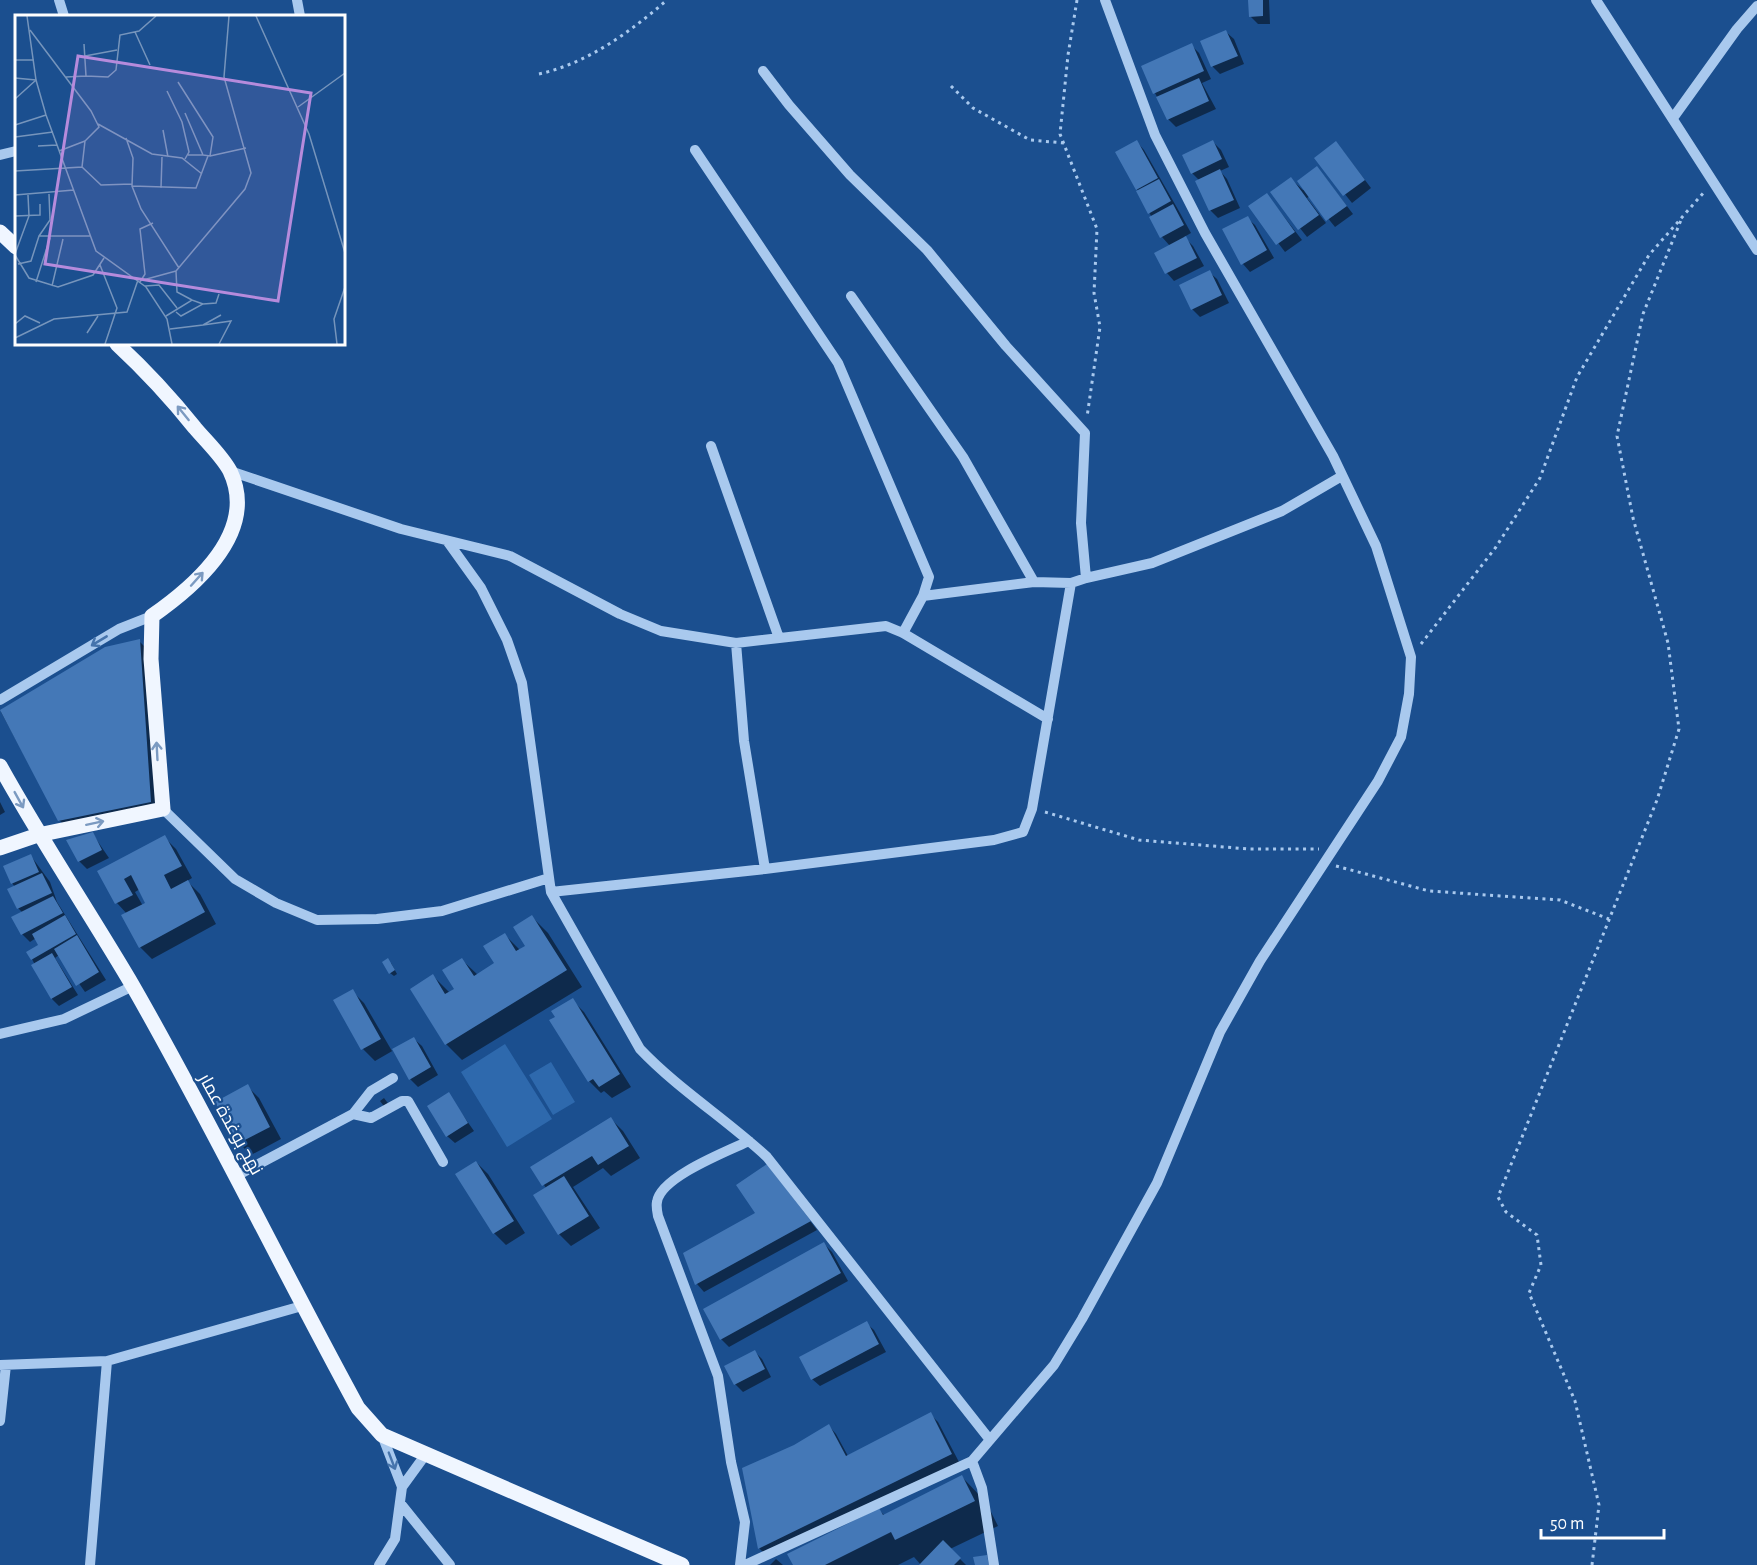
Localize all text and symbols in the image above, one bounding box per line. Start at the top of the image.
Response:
inset map [15,15,345,345]
one-way arrow [177,406,190,422]
one-way arrow [190,572,204,587]
one-way arrow [91,635,108,647]
one-way arrow [151,742,162,762]
one-way arrow [14,791,25,809]
one-way arrow [85,817,104,828]
street label: نهج بوغدة عمار [193,1070,265,1179]
one-way arrow [388,1451,399,1470]
scale bar [1541,1502,1664,1540]
text: 50 m [1550,1515,1584,1533]

